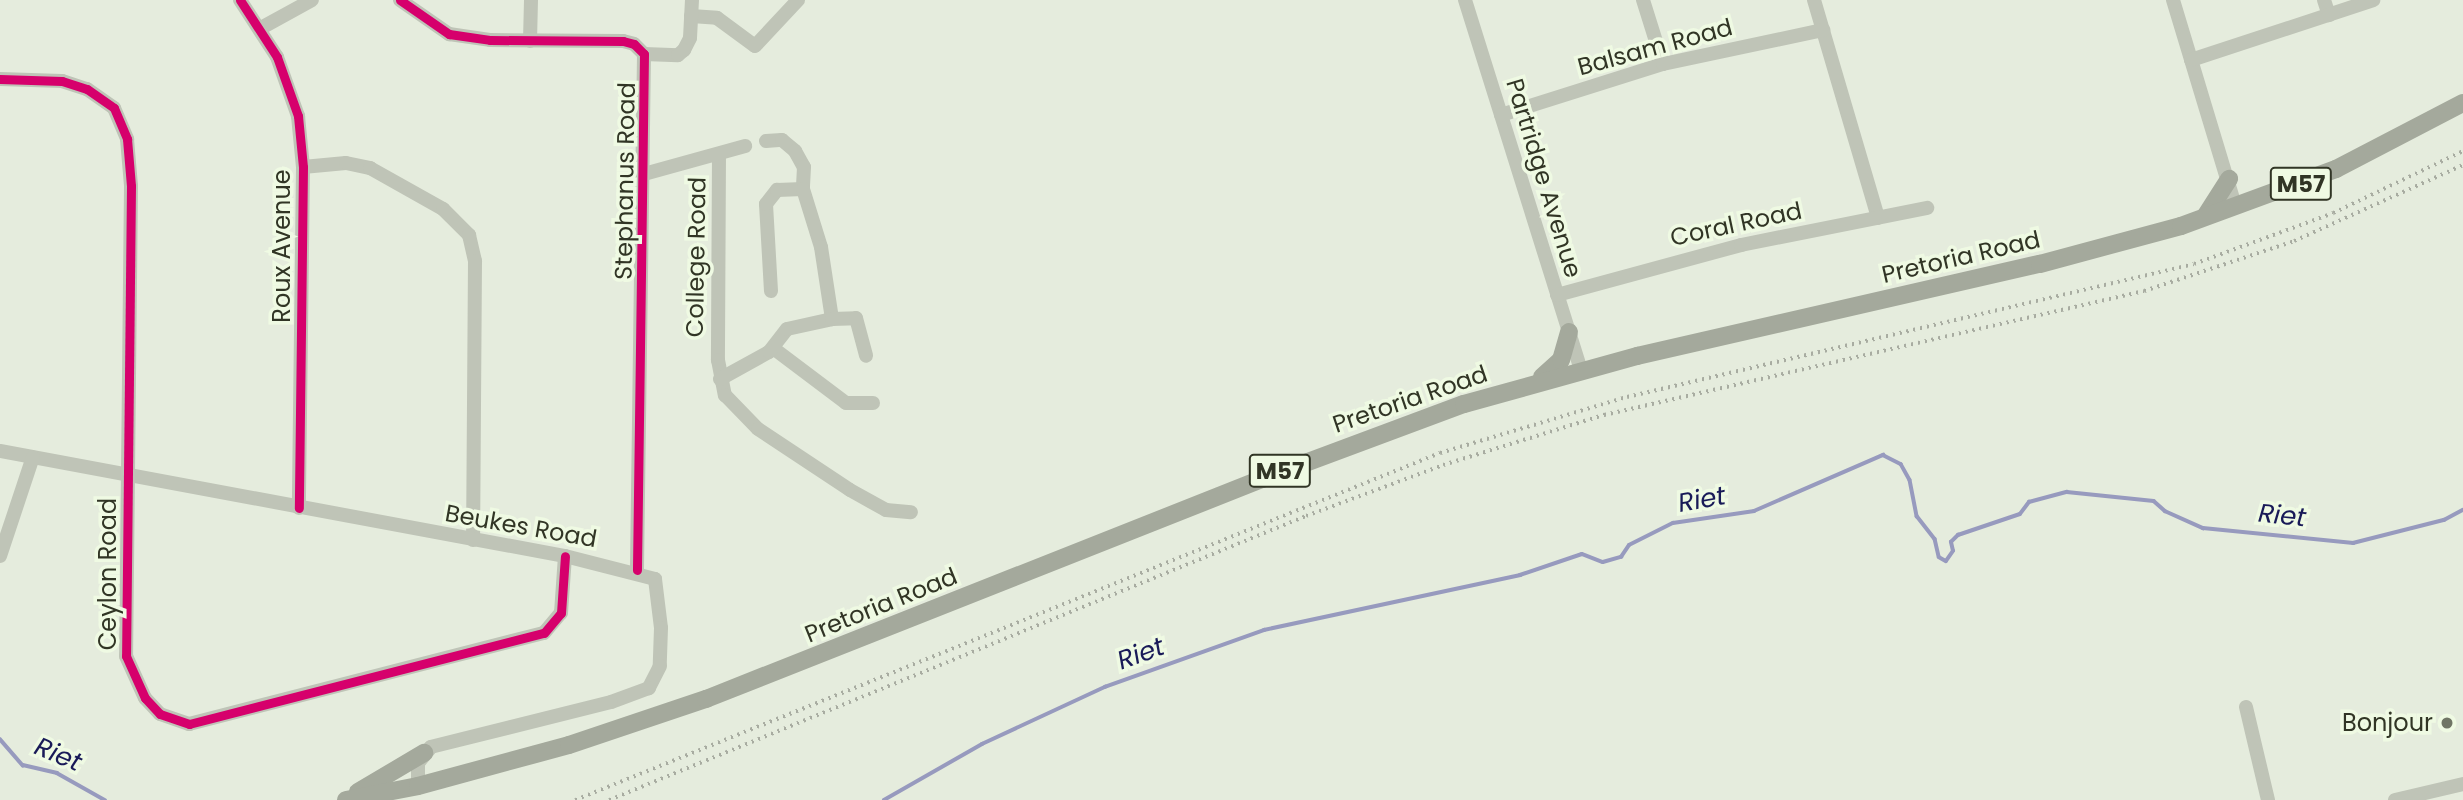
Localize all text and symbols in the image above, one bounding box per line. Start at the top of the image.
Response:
street label: Balsam Road [1574,12,1736,82]
street label: Partridge Avenue [1500,75,1588,281]
street label: Stephanus Road [609,82,641,280]
road number: M57 [2270,164,2332,204]
street label: Roux Avenue [268,169,296,323]
street label: College Road [680,177,712,337]
street label: Coral Road [1668,196,1804,252]
street label: Pretoria Road [1879,225,2043,289]
street label: Pretoria Road [1329,359,1491,439]
road number: M57 [1248,452,1312,491]
water label: Riet [1676,480,1728,520]
street label: Ceylon Road [94,498,122,650]
street label: Beukes Road [443,498,599,554]
water label: Riet [2257,498,2307,534]
street label: Pretoria Road [801,561,961,649]
water label: Riet [1113,631,1169,677]
place label: Bonjour [2342,709,2433,737]
marker: Bonjour [2439,715,2455,731]
water label: Riet [30,731,86,779]

